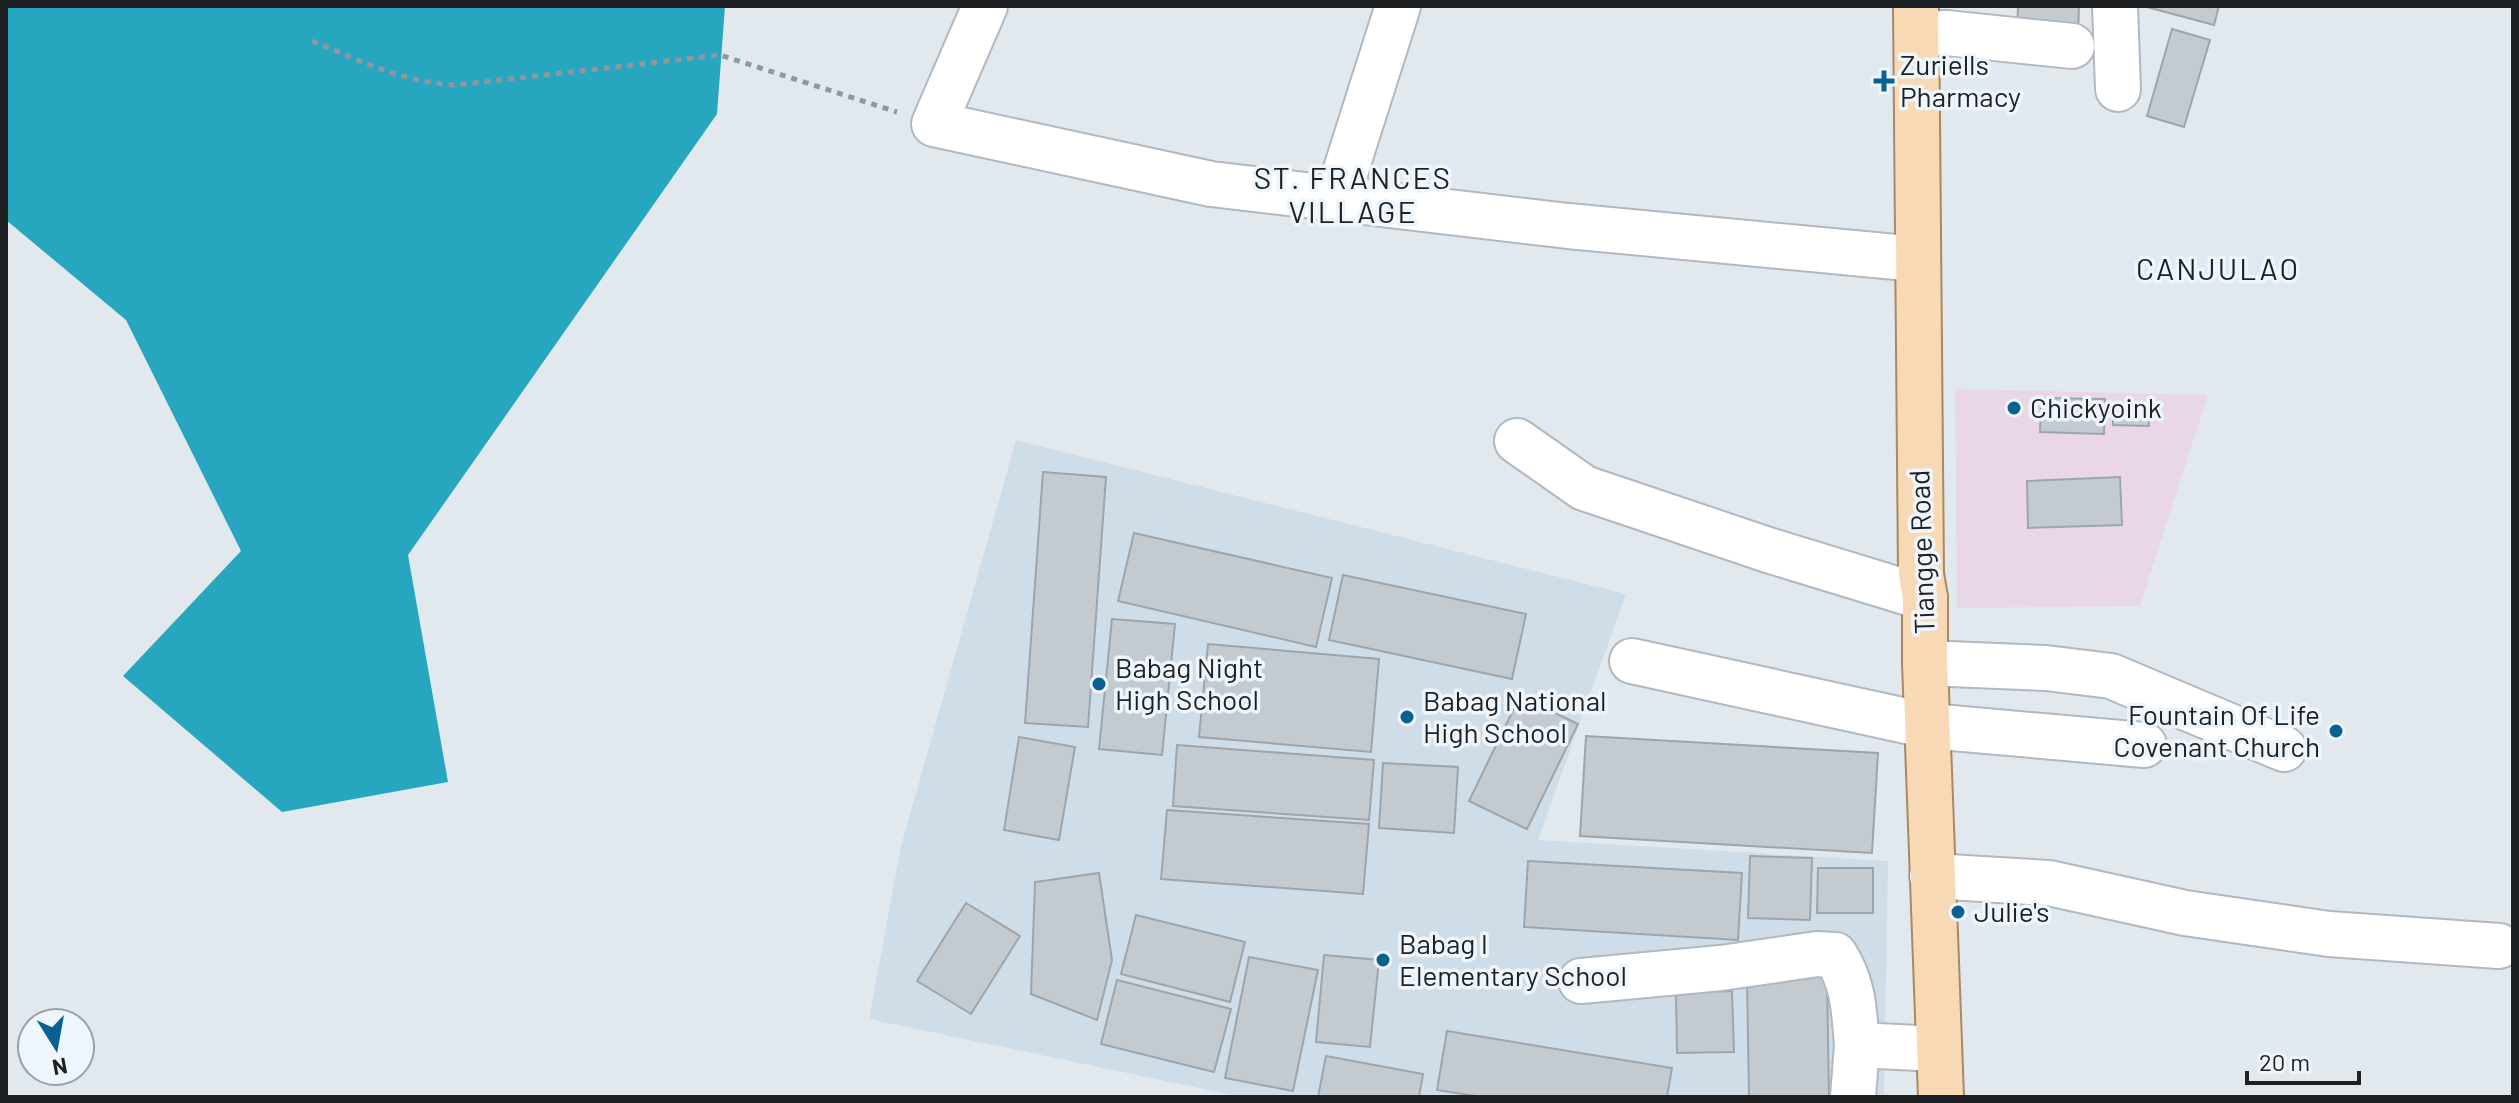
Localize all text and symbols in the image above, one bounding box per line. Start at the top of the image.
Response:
place label: Zuriells Pharmacy [1900,47,2021,113]
marker: Zuriells Pharmacy [1875,72,1893,90]
district label: ST. FRANCES VILLAGE [1254,159,1452,229]
district label: CANJULAO [2136,250,2300,286]
place label: Chickyoink [2030,390,2162,424]
marker: Chickyoink [2005,399,2023,417]
street label: Tiangge Road [1901,469,1941,635]
place label: Babag Night High School [1115,650,1263,716]
marker: Babag Night High School [1090,675,1108,693]
place label: Babag National High School [1423,683,1606,749]
place label: Fountain Of Life Covenant Church [2113,697,2320,763]
marker: Babag National High School [1398,708,1416,726]
marker: Fountain Of Life Covenant Church [2327,722,2345,740]
place label: Julie's [1974,894,2050,928]
marker: Julie's [1949,903,1967,921]
place label: Babag I Elementary School [1399,926,1627,992]
marker: Babag I Elementary School [1374,951,1392,969]
north arrow [16,1007,96,1087]
scale bar [2247,1035,2359,1085]
text: 20 m [2259,1047,2310,1076]
text: N [50,1053,70,1082]

